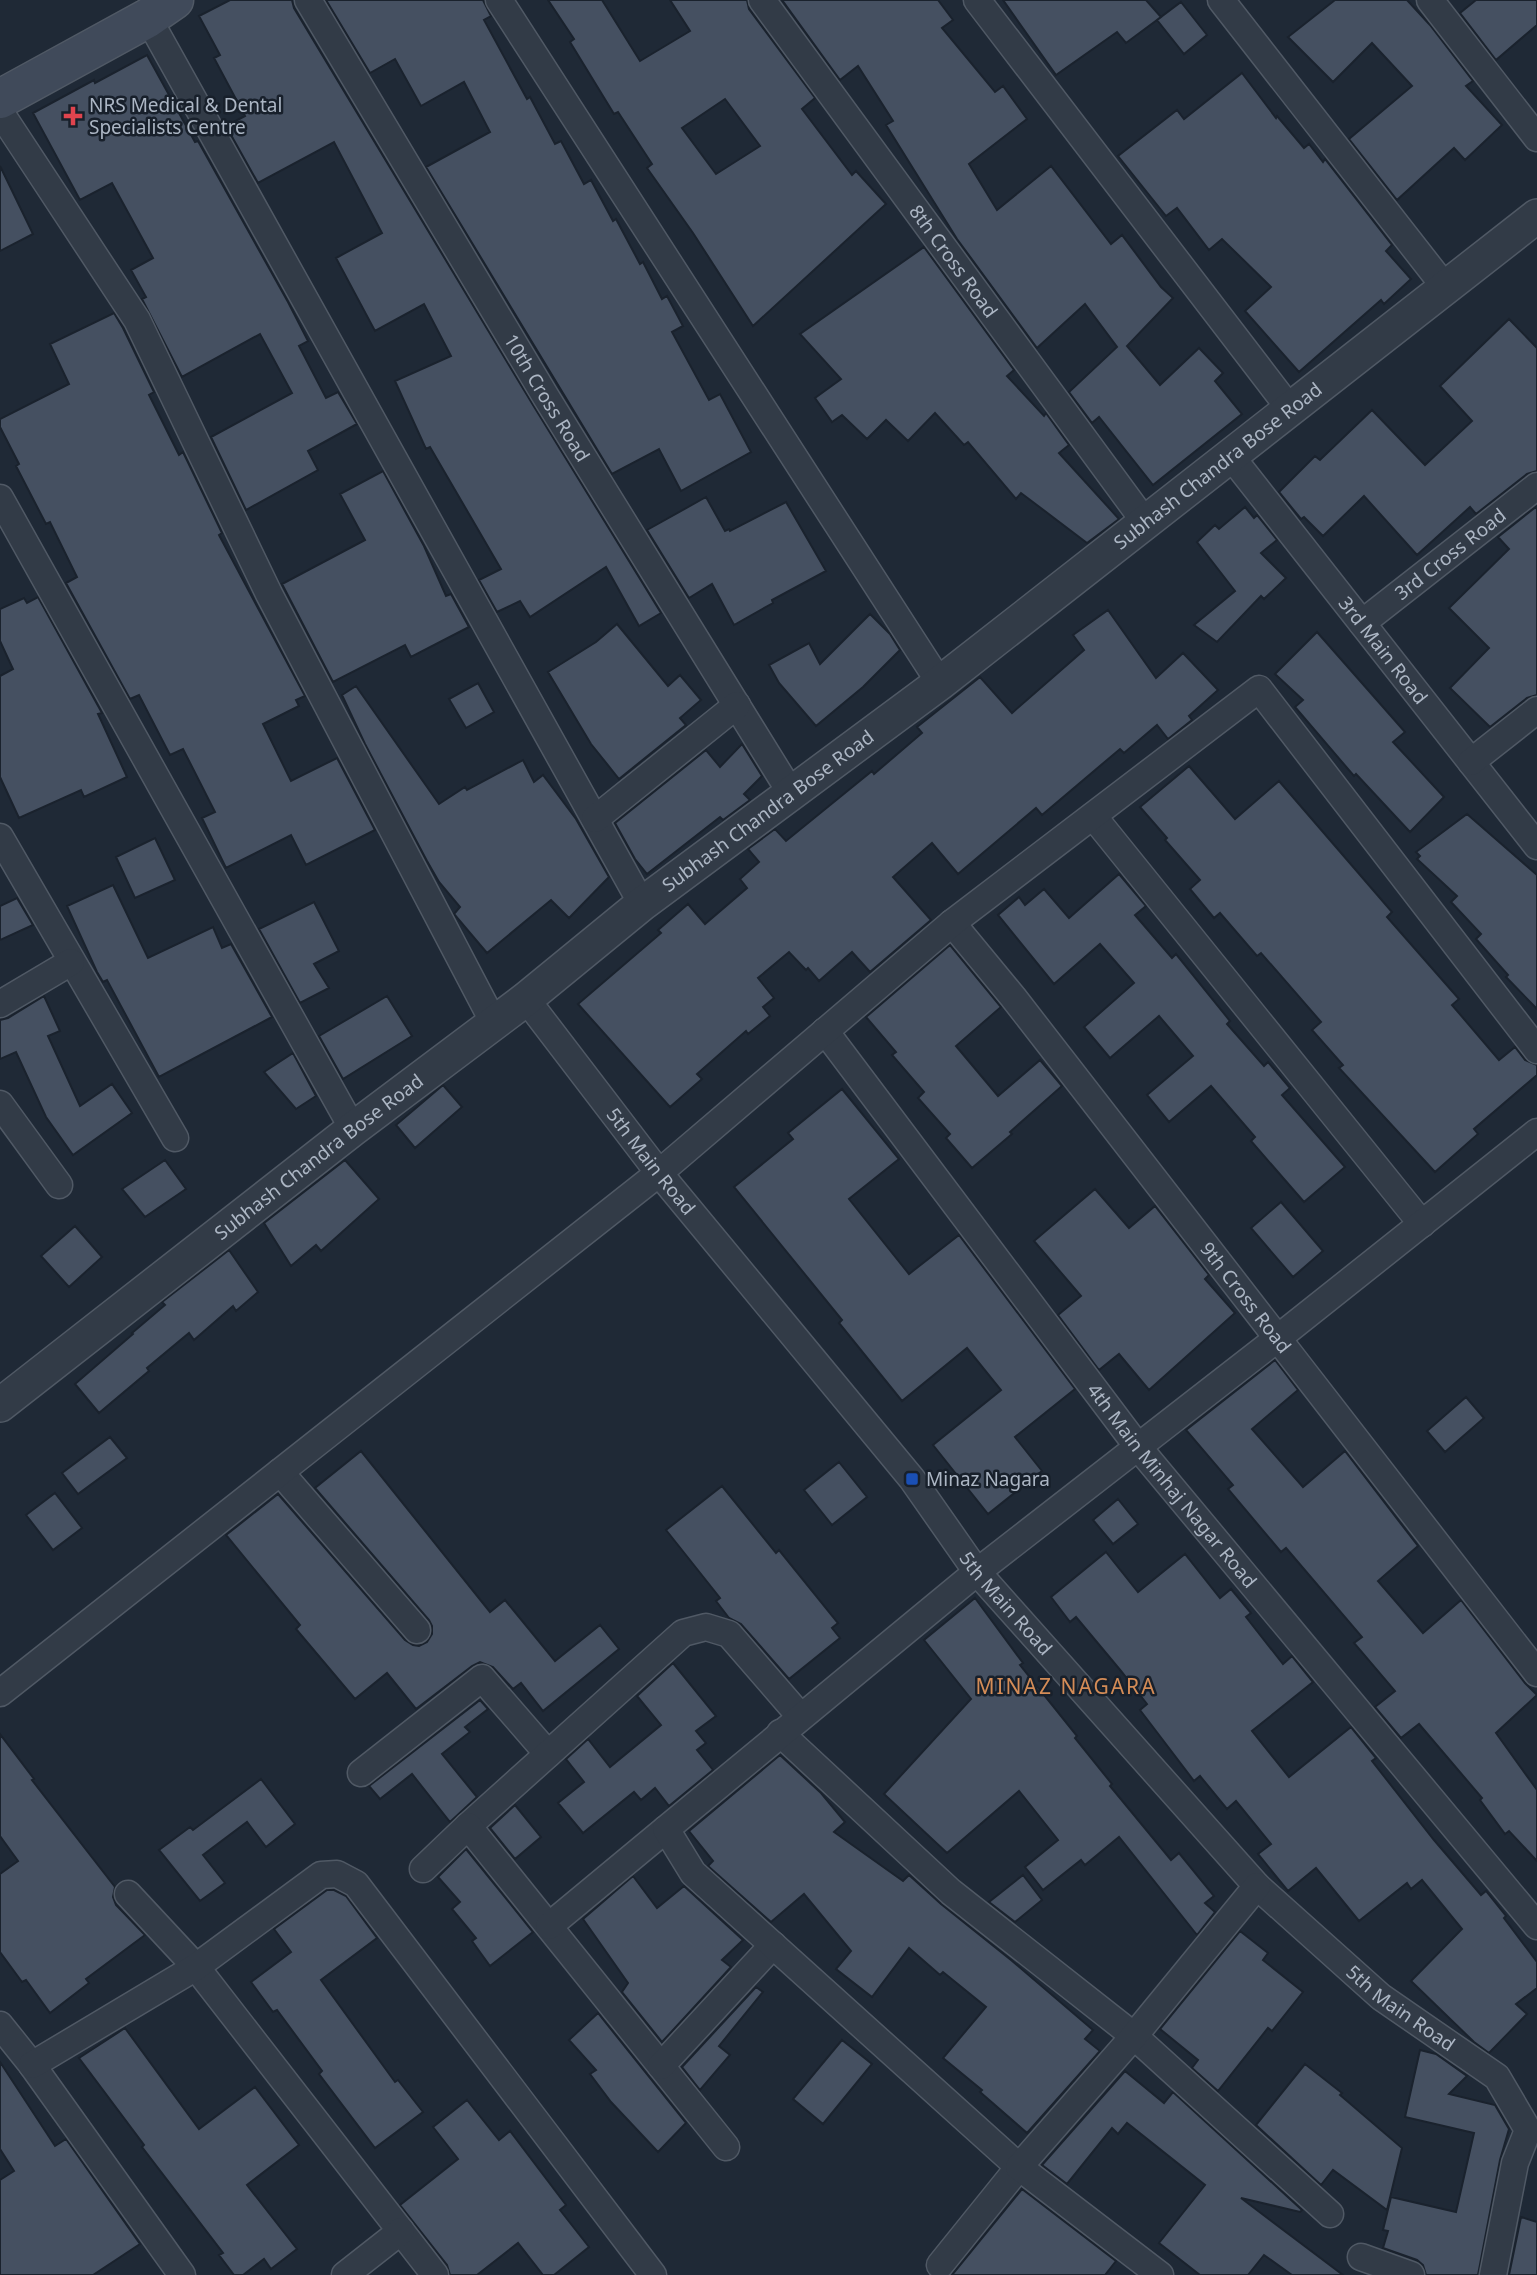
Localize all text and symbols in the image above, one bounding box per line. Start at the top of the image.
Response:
place label: NRS Medical & Dental Specialists Centre [89,92,282,140]
marker: NRS Medical & Dental Specialists Centre [63,106,83,126]
street label: 8th Cross Road [903,199,1004,323]
street label: 10th Cross Road [498,329,596,467]
street label: Subhash Chandra Bose Road [1108,376,1327,555]
street label: 3rd Cross Road [1389,502,1511,606]
street label: 3rd Main Road [1333,591,1434,709]
street label: Subhash Chandra Bose Road [657,724,879,898]
street label: Subhash Chandra Bose Road [209,1068,428,1246]
street label: 5th Main Road [601,1102,701,1220]
street label: 9th Cross Road [1194,1236,1297,1358]
street label: 4th Main Minhaj Nagar Road [1082,1378,1263,1593]
place label: Minaz Nagara [926,1466,1050,1492]
marker: Minaz Nagara [904,1471,920,1487]
street label: 5th Main Road [954,1546,1058,1661]
district label: MINAZ NAGARA [975,1672,1157,1700]
street label: 5th Main Road [1341,1959,1460,2057]

